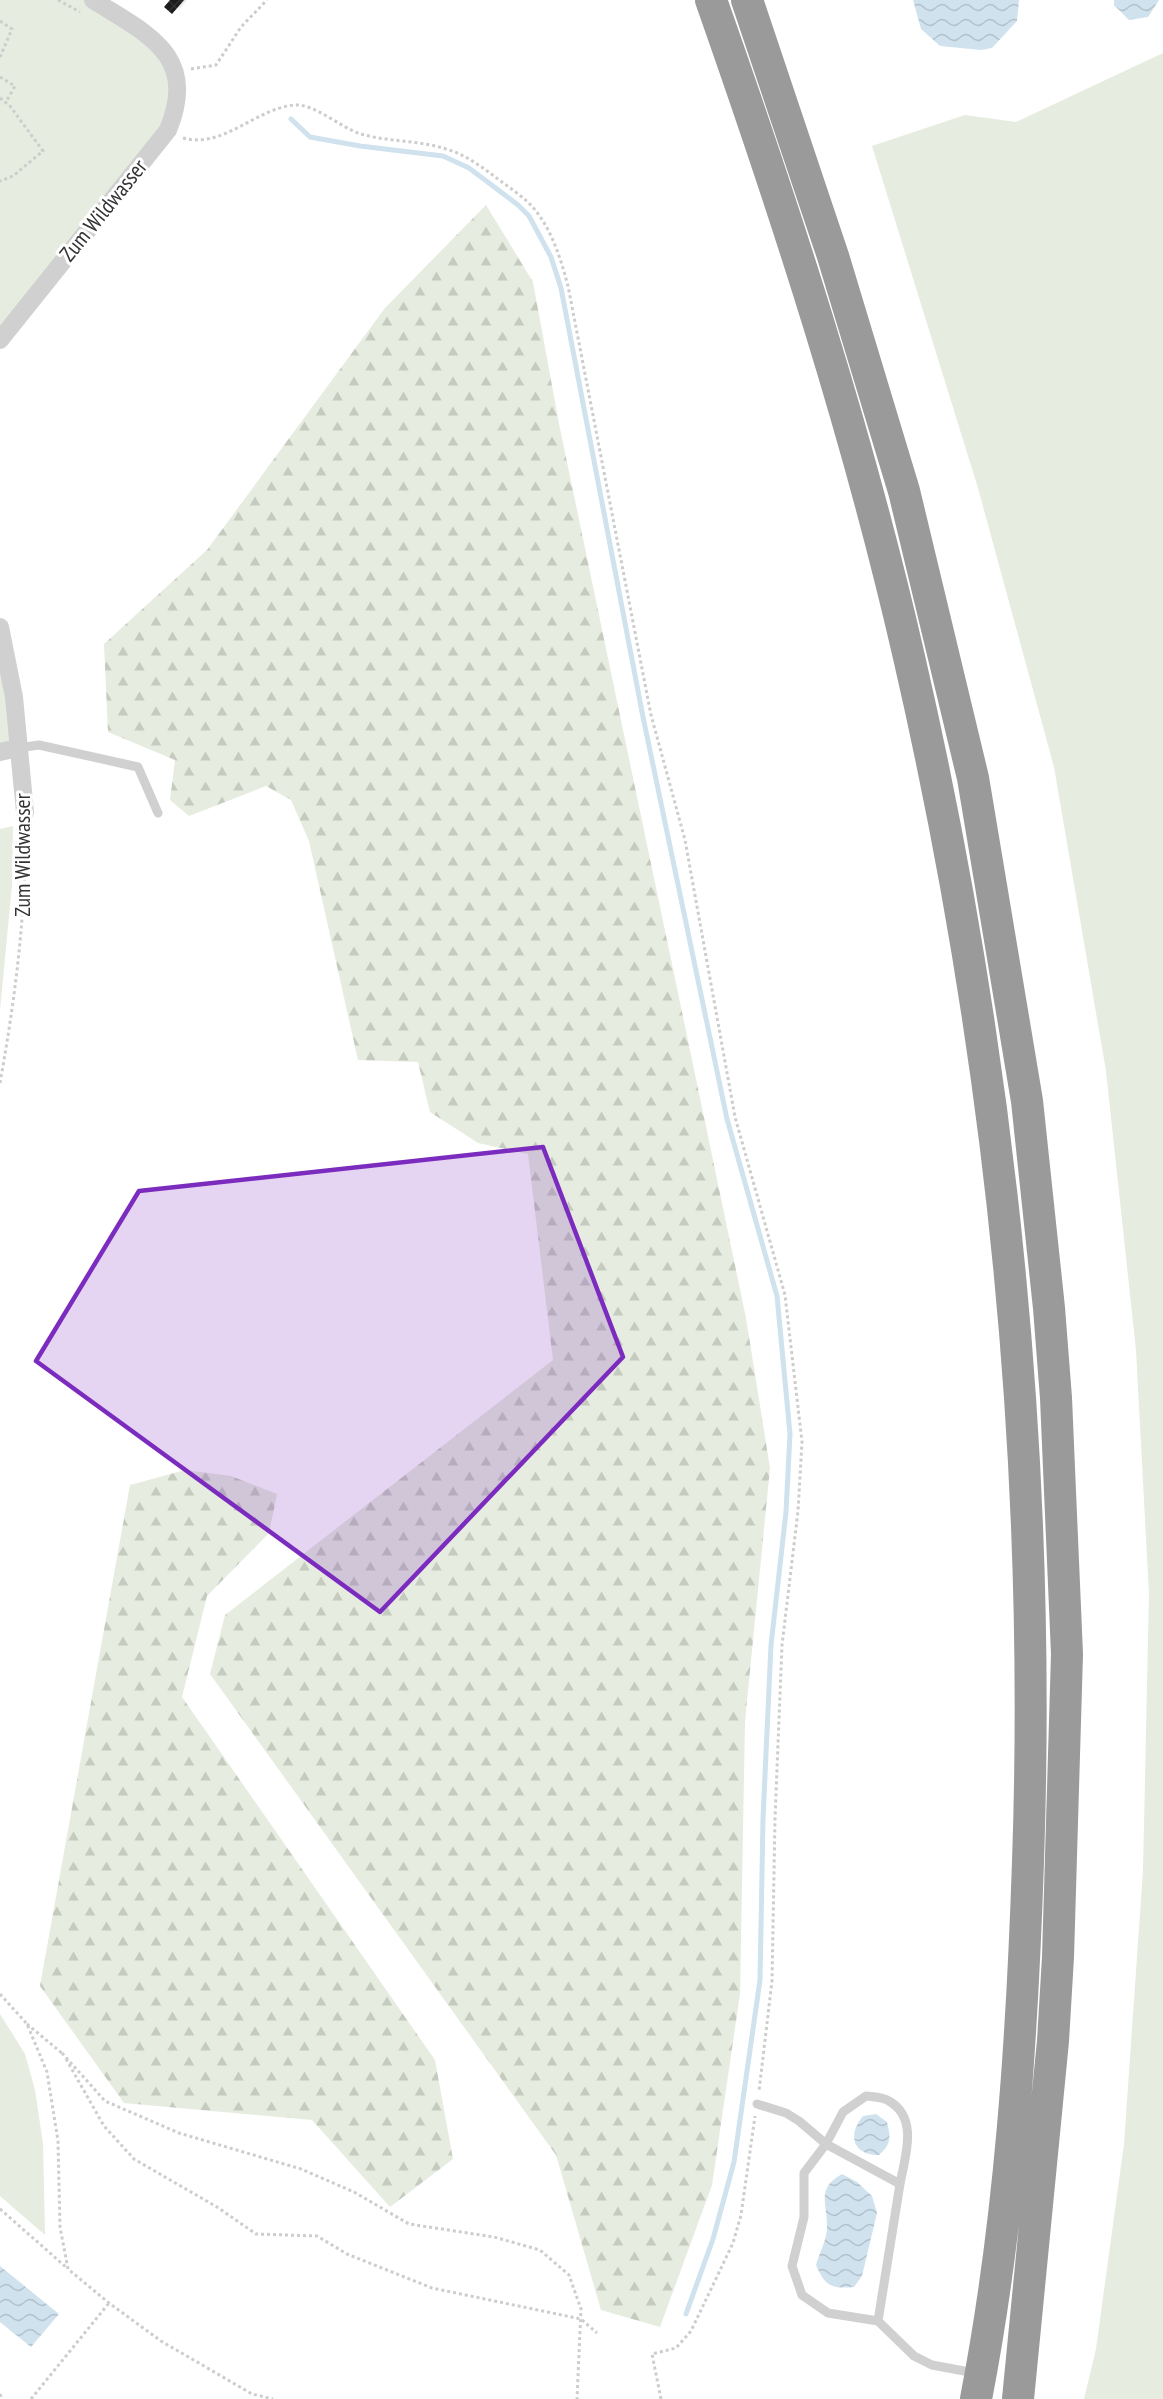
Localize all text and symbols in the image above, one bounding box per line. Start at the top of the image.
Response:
street label: Zum Wildwasser [53,153,153,267]
street label: Zum Wildwasser [8,793,36,917]

